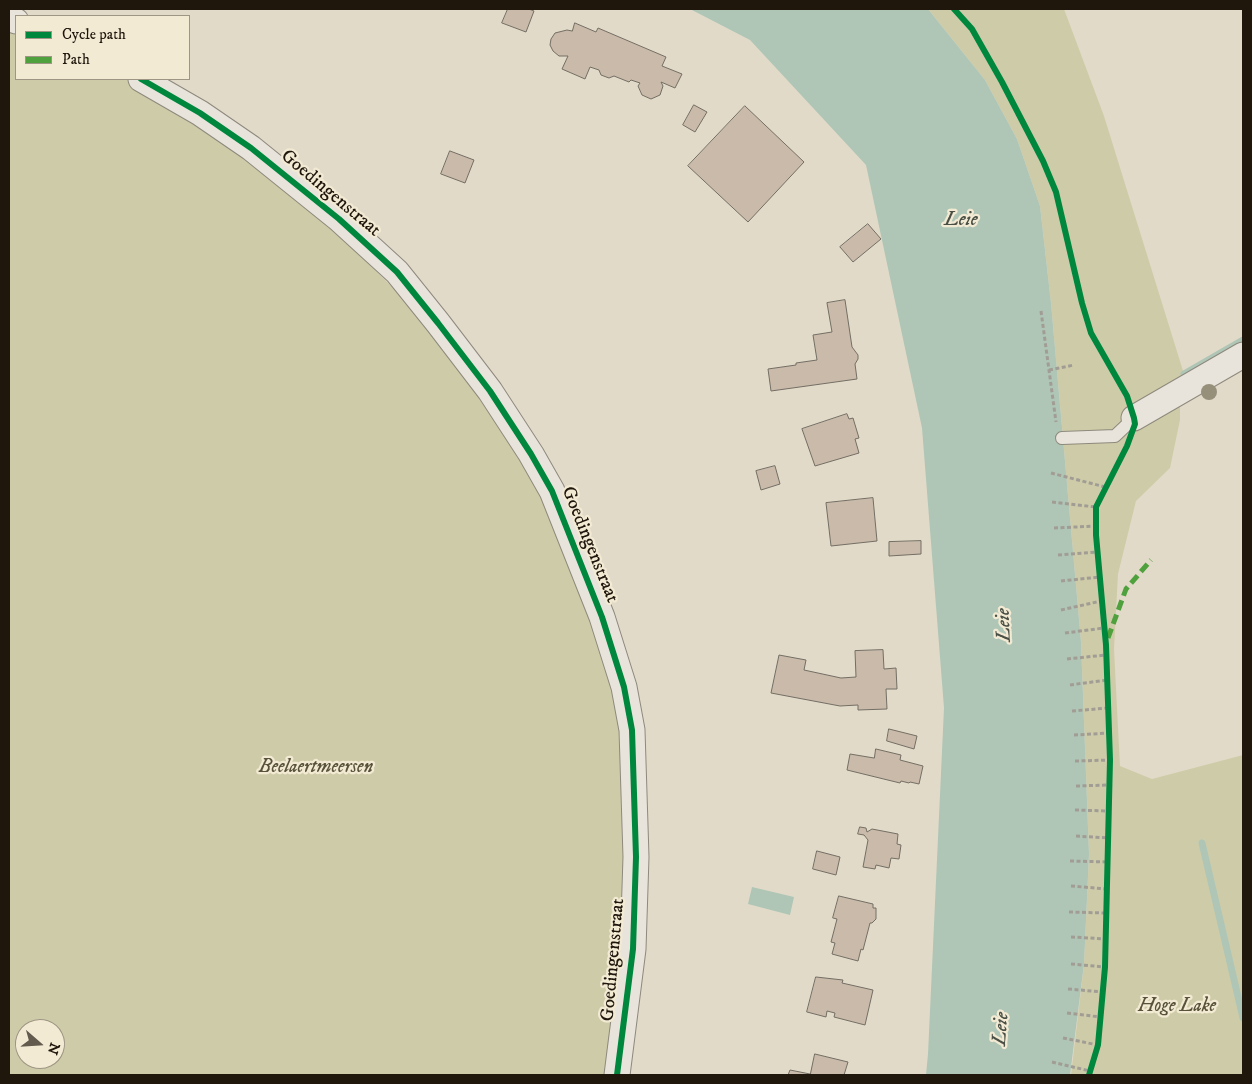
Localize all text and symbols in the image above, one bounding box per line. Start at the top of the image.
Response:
legend [15,15,190,80]
text: Cycle path [62,25,126,44]
text: Path [62,50,90,69]
street label: Goedingenstraat [275,146,385,242]
water label: Leie [944,209,978,233]
street label: Goedingenstraat [555,483,623,607]
water label: Leie [992,608,1018,642]
park label: Beelaertmeersen [259,757,373,779]
street label: Goedingenstraat [597,898,631,1022]
park label: Hoge Lake [1138,996,1216,1018]
water label: Leie [989,1011,1015,1047]
north arrow [15,1019,65,1069]
text: N [43,1040,64,1057]

